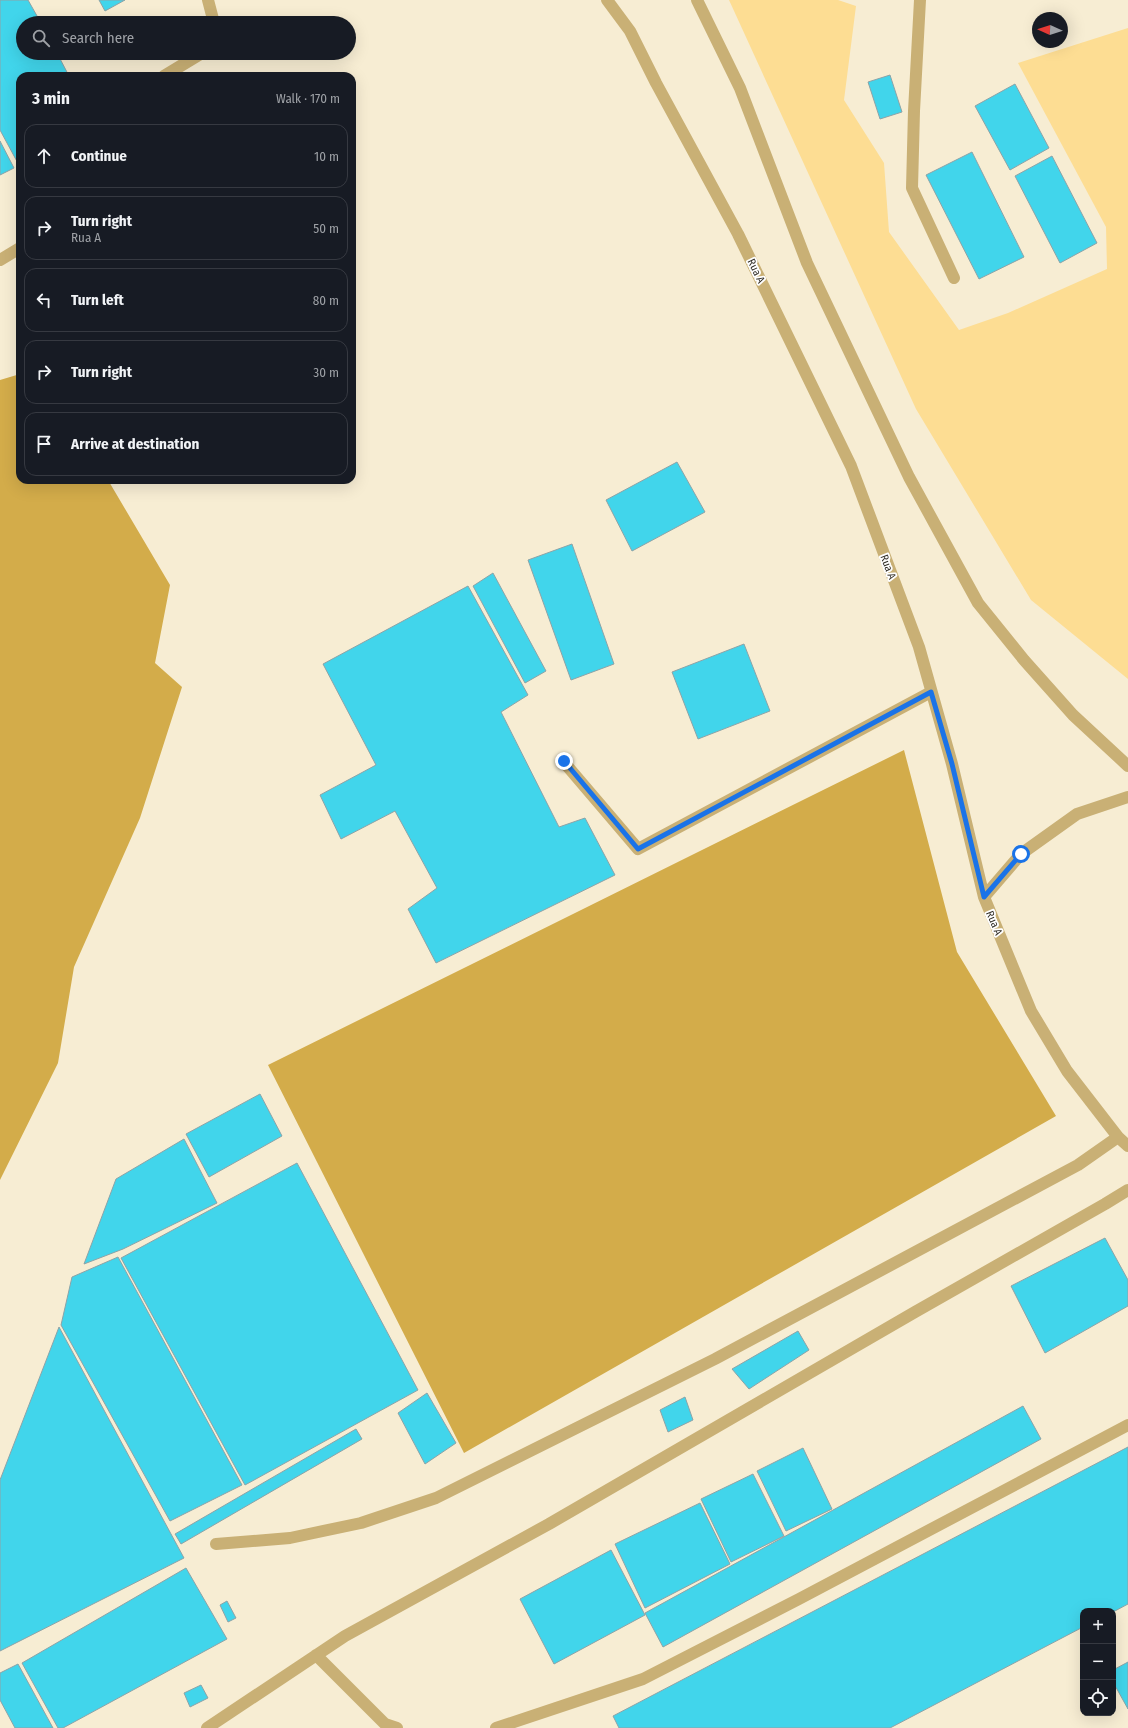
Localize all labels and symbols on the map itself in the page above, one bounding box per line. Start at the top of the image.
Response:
north arrow [1032,12,1068,48]
street label: Rua A [745,257,768,286]
street label: Rua A [877,553,899,581]
route end [555,752,573,770]
route start [1012,845,1030,863]
street label: Rua A [983,909,1005,937]

